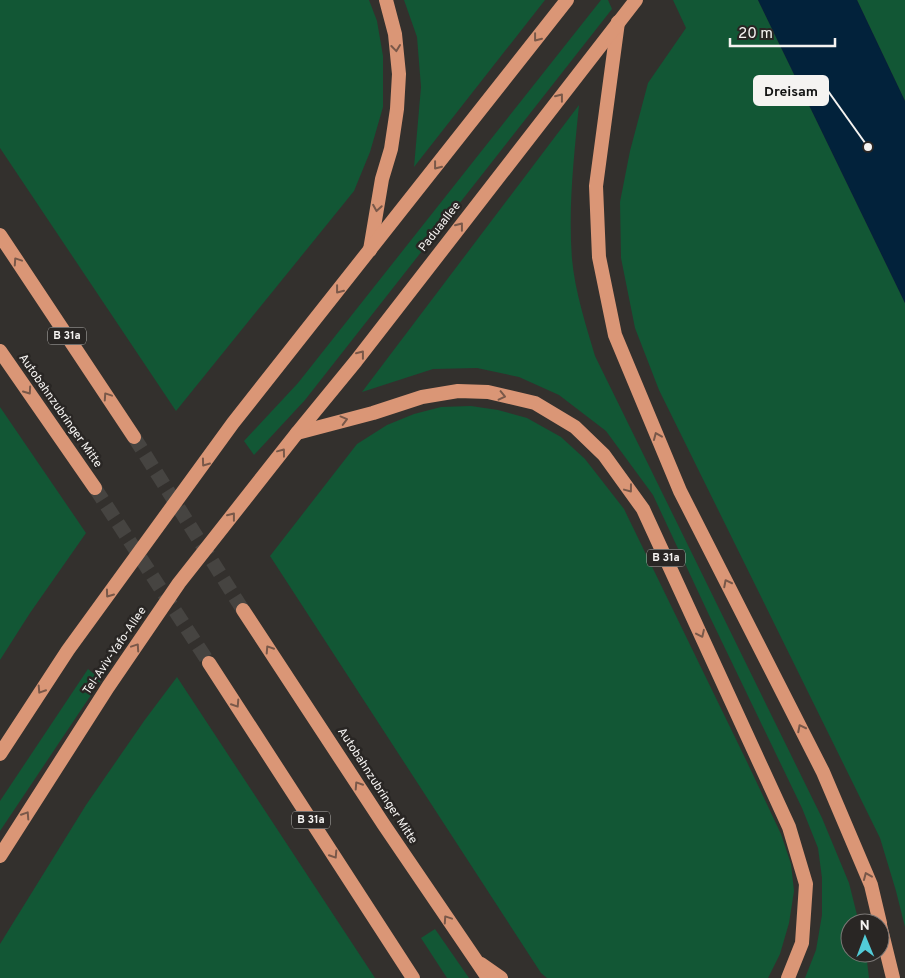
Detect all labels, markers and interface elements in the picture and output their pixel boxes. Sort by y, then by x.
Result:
scale bar [730,15,835,47]
text: 20 m [738,25,773,44]
one-way arrow [534,32,543,42]
one-way arrow [390,44,401,52]
callout: Dreisam [754,76,828,105]
text: Dreisam [764,84,818,101]
one-way arrow [554,94,562,103]
one-way arrow [434,160,442,169]
street label: Paduaallee [415,199,465,255]
one-way arrow [372,204,383,212]
one-way arrow [455,223,463,232]
one-way arrow [14,257,23,267]
one-way arrow [337,284,345,293]
road number: B 31a [48,328,86,344]
street label: Autobahnzubringer Mitte [15,351,105,471]
one-way arrow [356,351,364,360]
one-way arrow [22,385,31,395]
one-way arrow [498,390,507,401]
one-way arrow [104,392,113,402]
one-way arrow [340,415,349,426]
one-way arrow [653,432,664,441]
one-way arrow [276,448,285,458]
one-way arrow [202,457,210,466]
one-way arrow [623,483,632,493]
one-way arrow [226,512,235,522]
road number: B 31a [647,550,685,566]
one-way arrow [723,579,733,588]
one-way arrow [106,588,115,598]
street label: Tel-Aviv-Yafo-Allee [80,604,150,698]
one-way arrow [695,629,705,638]
one-way arrow [129,643,139,652]
one-way arrow [265,645,275,654]
one-way arrow [38,685,48,694]
one-way arrow [230,698,239,707]
one-way arrow [797,724,807,733]
street label: Autobahnzubringer Mitte [333,725,421,847]
one-way arrow [354,781,364,790]
one-way arrow [20,811,30,820]
road number: B 31a [292,812,330,828]
one-way arrow [327,850,337,859]
one-way arrow [863,872,873,881]
north arrow [840,913,890,963]
one-way arrow [444,915,453,924]
text: N [860,918,870,935]

